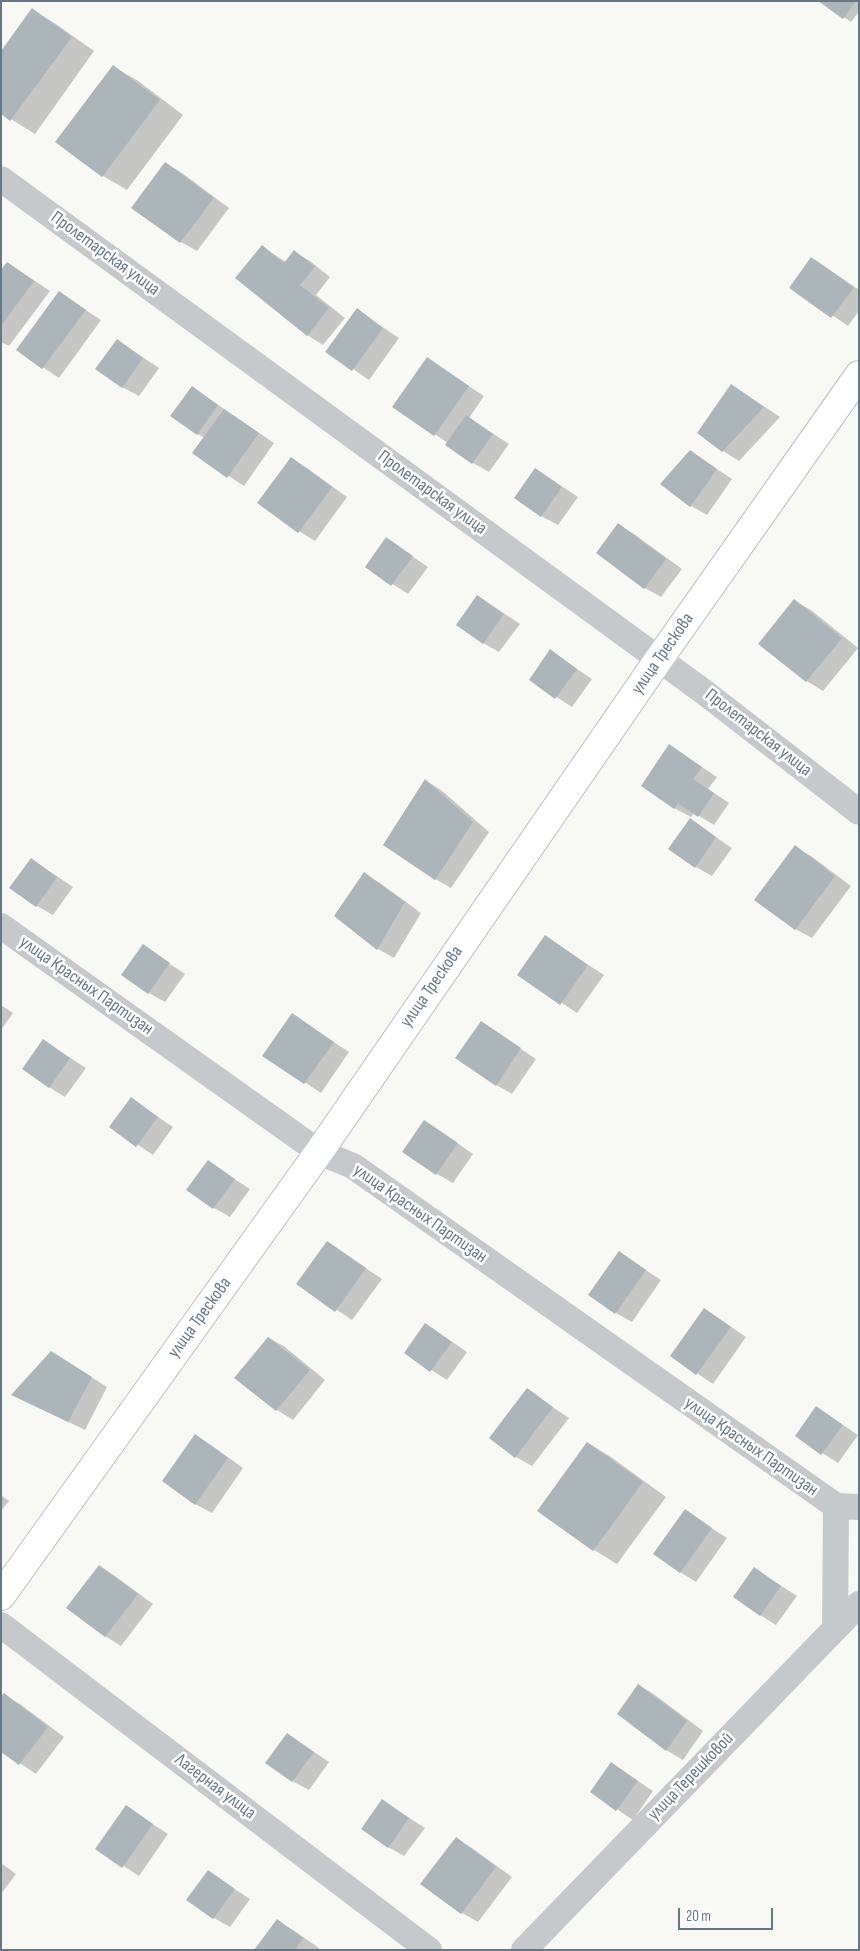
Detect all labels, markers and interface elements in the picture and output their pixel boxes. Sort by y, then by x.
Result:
street label: Пролетарская улица [46,207,164,301]
street label: Пролетарская улица [373,446,491,540]
street label: улица Трескова [627,609,699,699]
street label: Пролетарская улица [700,685,816,781]
street label: улица Красных Партизан [15,932,157,1040]
street label: улица Трескова [396,942,468,1032]
street label: улица Красных Партизан [349,1160,491,1268]
street label: улица Трескова [164,1273,236,1363]
street label: улица Красных Партизан [680,1393,822,1501]
street label: улица Терешковой [644,1729,738,1825]
street label: Лагерная улица [170,1750,260,1824]
scale bar [680,1898,775,1930]
text: 20 m [686,1907,711,1926]

